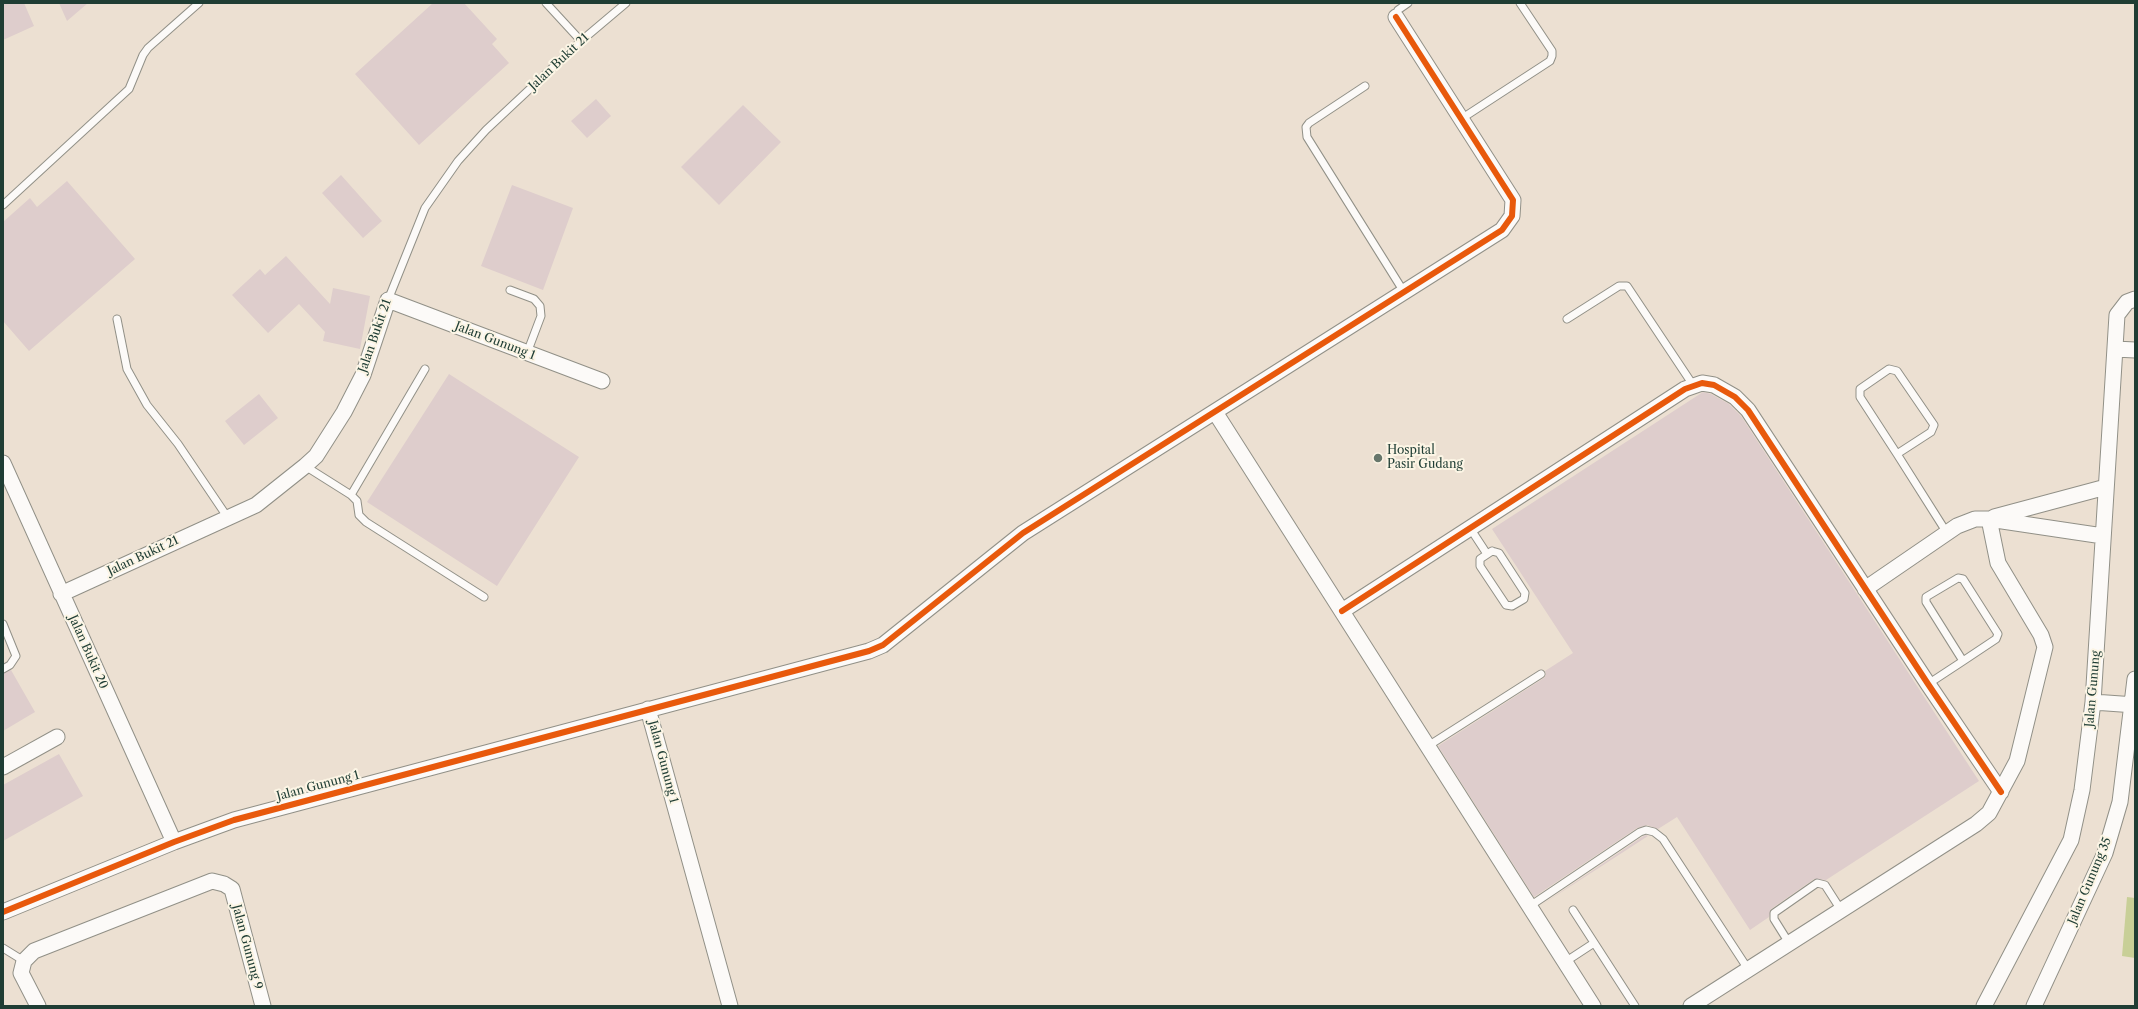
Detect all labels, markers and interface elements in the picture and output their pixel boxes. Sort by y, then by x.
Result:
street label: Jalan Bukit 21 [526,31,592,93]
street label: Jalan Bukit 21 [356,297,394,375]
street label: Jalan Gunung 1 [453,319,537,363]
place label: Hospital Pasir Gudang [1387,444,1463,472]
marker: Hospital Pasir Gudang [1372,452,1384,464]
street label: Jalan Bukit 21 [105,533,181,579]
street label: Jalan Bukit 20 [65,613,111,691]
street label: Jalan Gunung [2082,650,2104,728]
street label: Jalan Gunung 1 [645,719,681,805]
street label: Jalan Gunung 1 [275,768,361,804]
street label: Jalan Gunung 35 [2065,835,2115,927]
street label: Jalan Gunung 9 [229,903,265,991]

